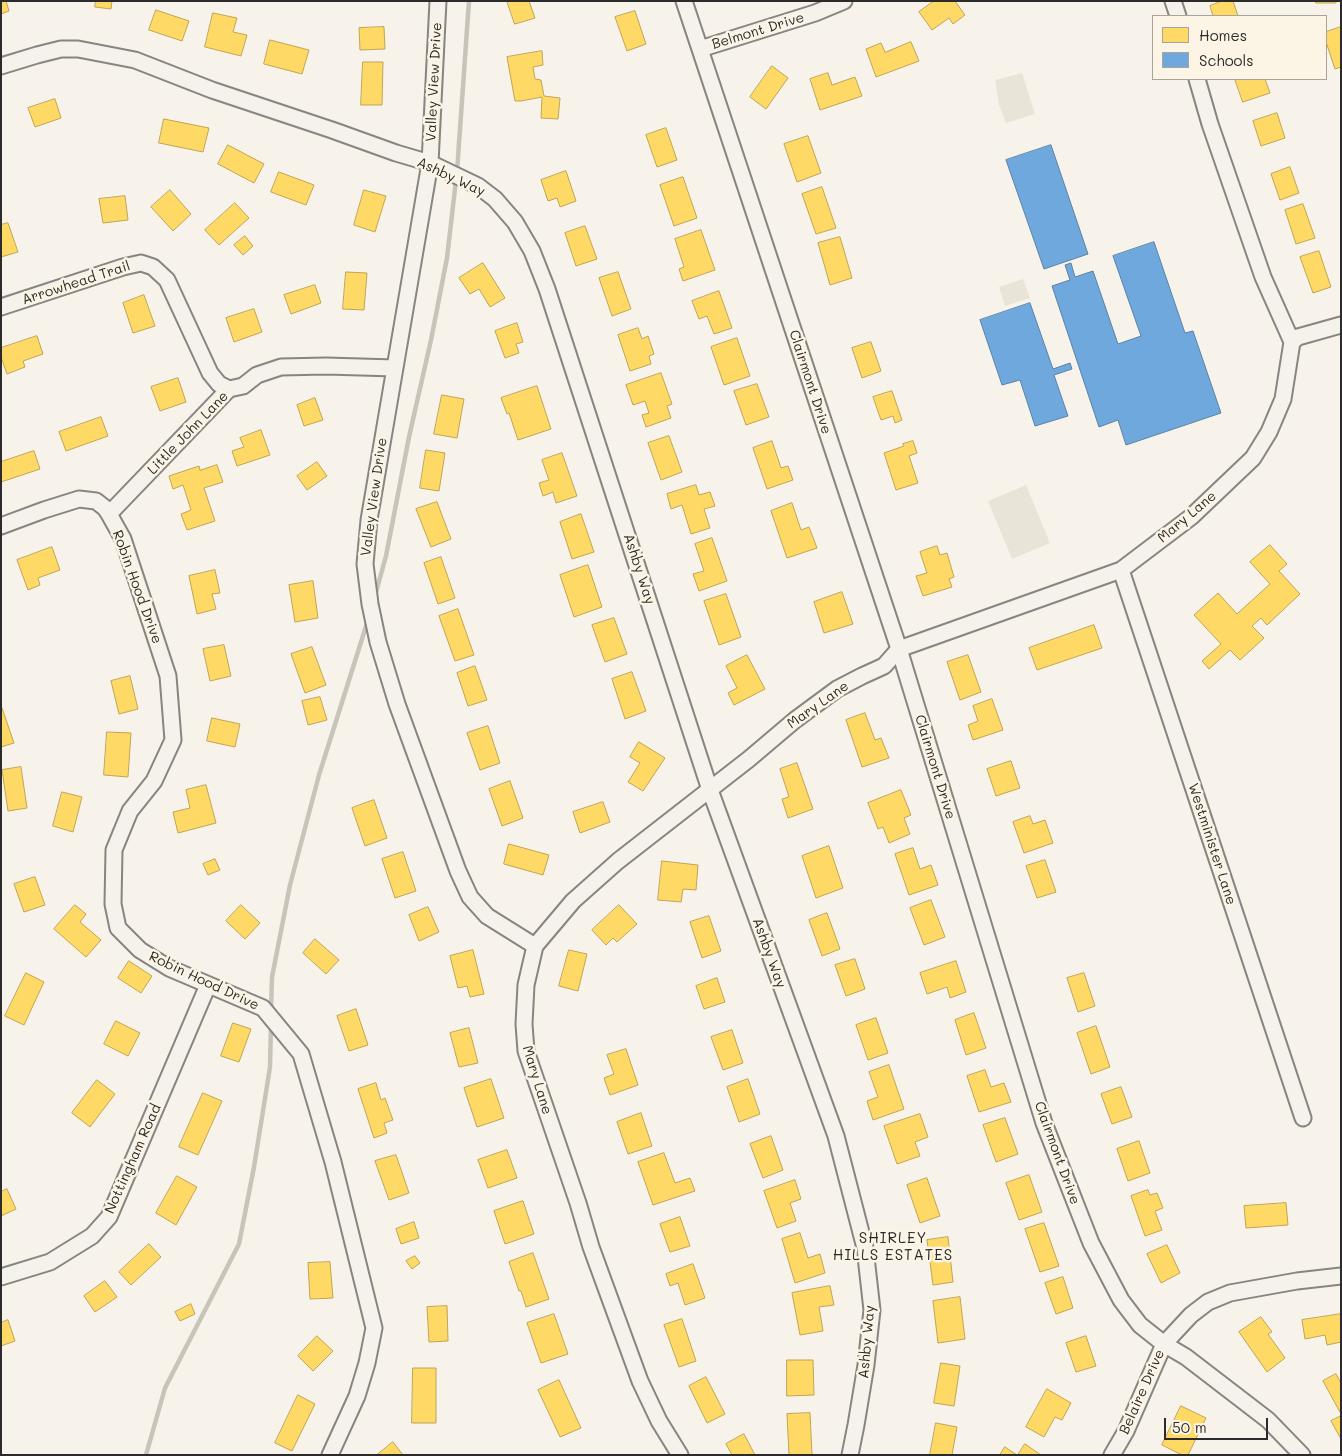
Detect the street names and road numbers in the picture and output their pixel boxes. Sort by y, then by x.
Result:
street label: Belmont Drive [710,9,806,53]
street label: Valley View Drive [422,22,446,142]
street label: Ashby Way [414,154,488,200]
street label: Arrowhead Trail [20,258,132,308]
street label: Clairmont Drive [785,328,835,436]
street label: Little John Lane [144,388,232,478]
street label: Valley View Drive [357,437,391,557]
street label: Mary Lane [1154,488,1220,546]
street label: Robin Hood Drive [109,528,165,646]
street label: Ashby Way [620,531,658,607]
street label: Mary Lane [784,678,852,732]
street label: Clairmont Drive [911,713,959,821]
street label: Westminister Lane [1184,781,1240,907]
street label: Ashby Way [749,916,789,990]
street label: Robin Hood Drive [146,948,262,1014]
street label: Mary Lane [519,1043,555,1117]
street label: Clairmont Drive [1031,1099,1083,1207]
street label: Nottingham Road [101,1102,165,1216]
street label: Ashby Way [855,1305,879,1379]
street label: Belaire Drive [1116,1347,1168,1437]

